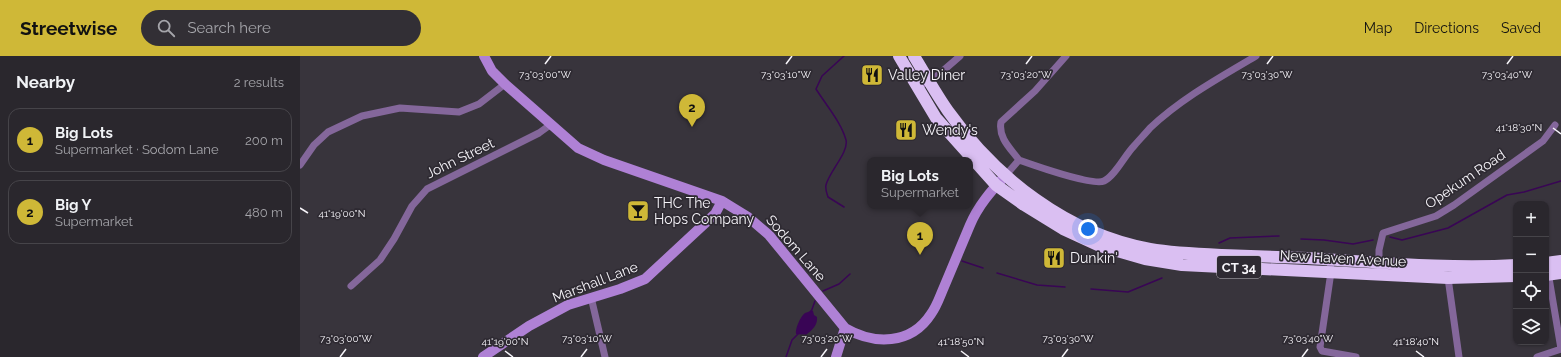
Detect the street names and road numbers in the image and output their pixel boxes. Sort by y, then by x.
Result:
street label: John Street [423,135,497,181]
street label: Opekum Road [1422,146,1508,212]
street label: Sodom Lane [763,212,829,284]
street label: New Haven Avenue [1279,247,1407,269]
road number: CT 34 [1217,256,1261,278]
street label: Marshall Lane [550,258,640,306]

